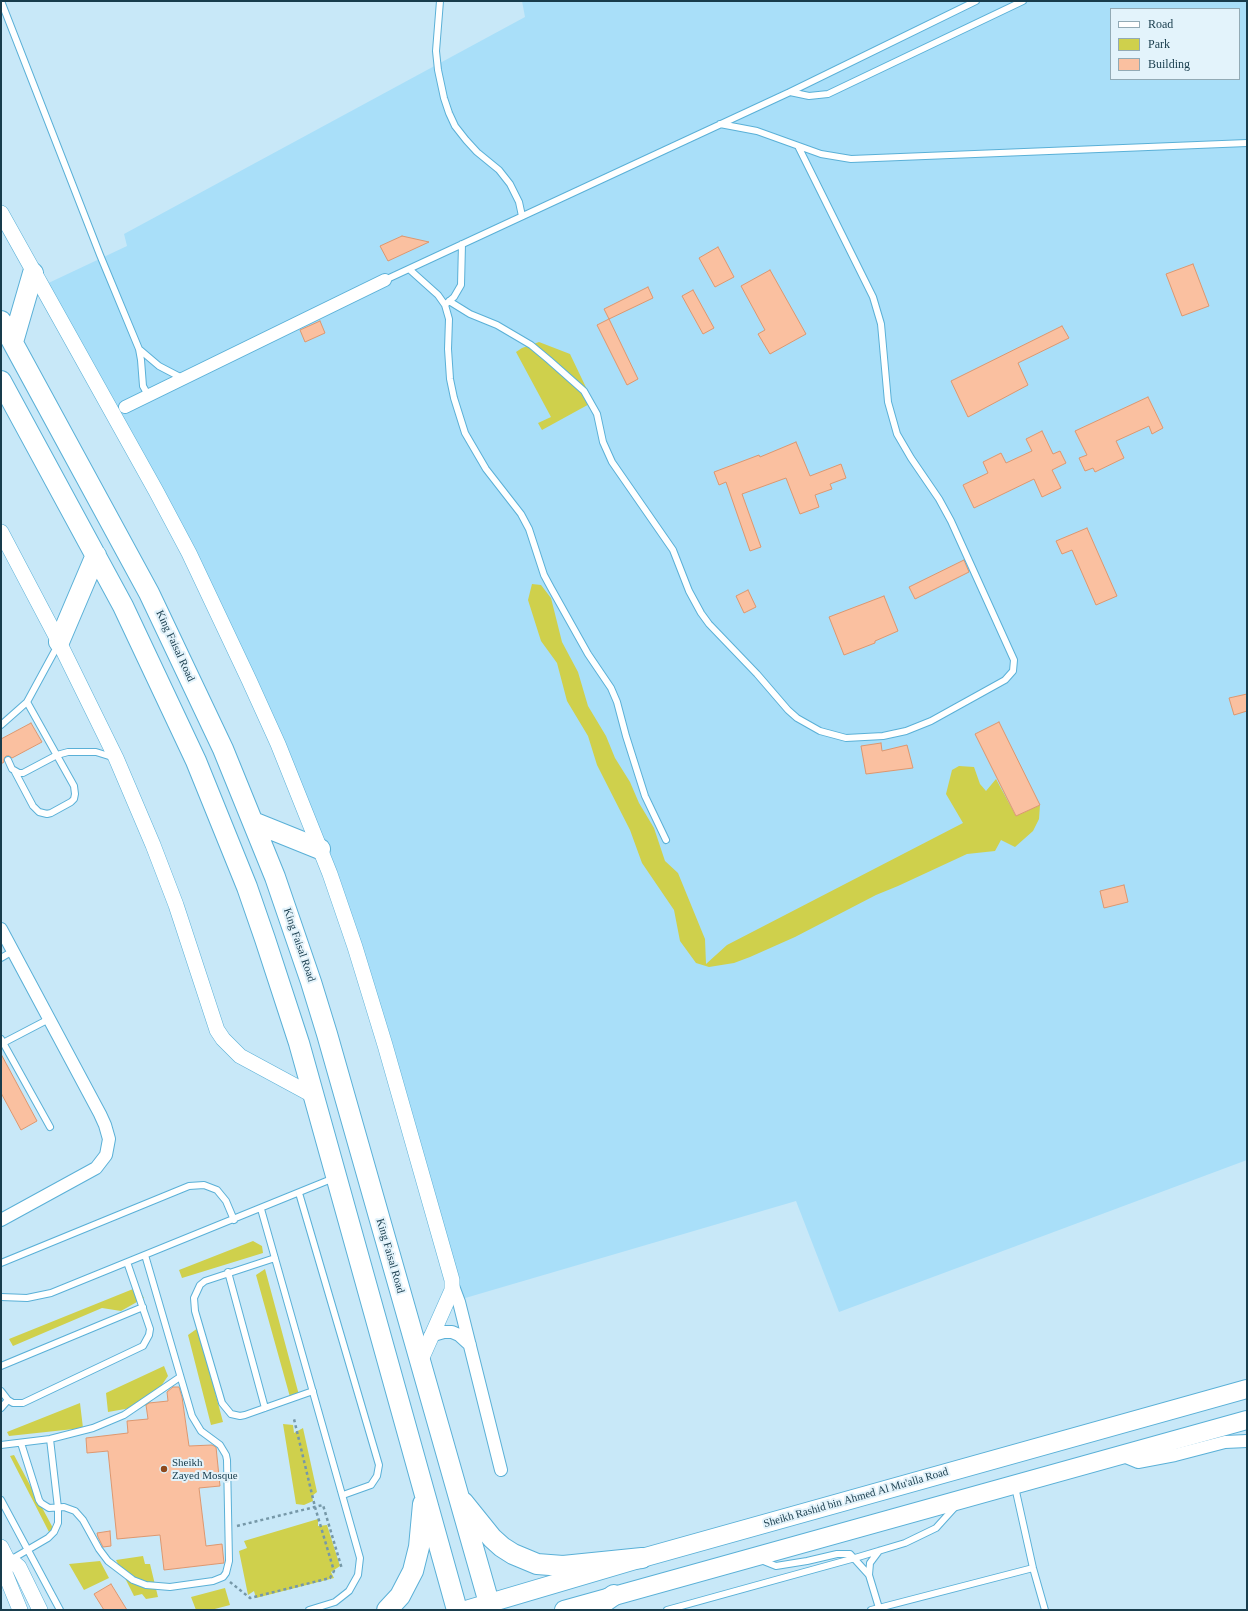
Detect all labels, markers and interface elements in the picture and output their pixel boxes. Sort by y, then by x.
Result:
legend [1110,8,1240,80]
text: Road [1148,17,1173,31]
text: Park [1148,37,1170,51]
text: Building [1148,57,1190,71]
street label: King Faisal Road [153,608,197,684]
street label: King Faisal Road [280,906,318,984]
street label: King Faisal Road [373,1217,407,1295]
place label: Sheikh Zayed Mosque [172,1456,238,1482]
marker: Sheikh Zayed Mosque [159,1464,169,1474]
street label: Sheikh Rashid bin Ahmed Al Mu'alla Road [762,1465,950,1531]

